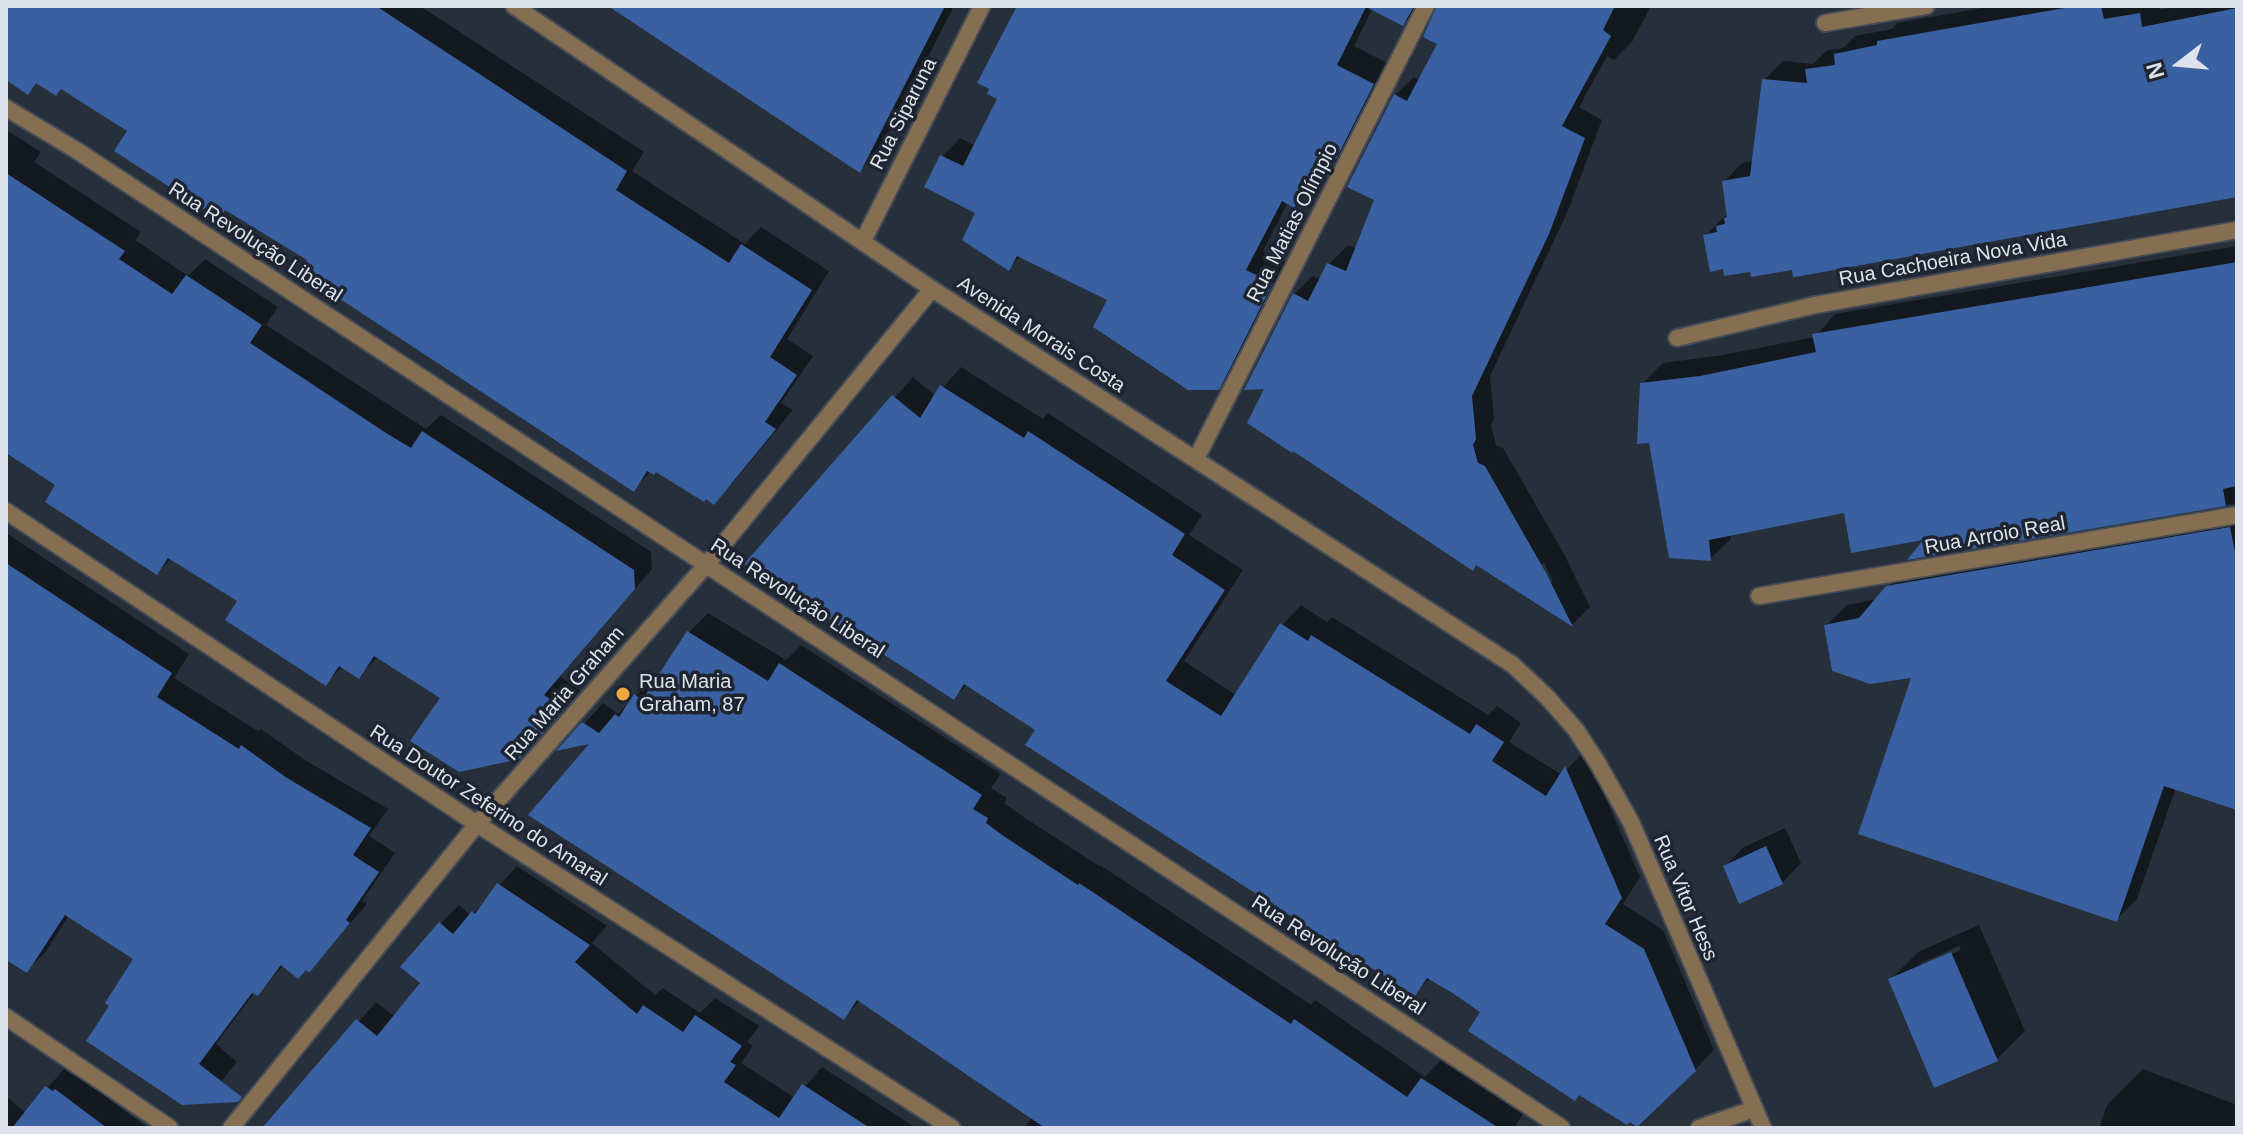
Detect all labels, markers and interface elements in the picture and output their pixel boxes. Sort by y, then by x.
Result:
north arrow [2139,24,2219,104]
street label: Rua Siparuna [866,54,942,174]
text: N [2141,60,2170,82]
street label: Rua Matias Olímpio [1242,139,1344,307]
street label: Rua Revolução Liberal [164,178,346,308]
street label: Rua Cachoeira Nova Vida [1837,228,2069,292]
street label: Avenida Morais Costa [953,272,1129,398]
street label: Rua Arroio Real [1923,512,2067,560]
street label: Rua Revolução Liberal [706,534,888,664]
street label: Rua Maria Graham [500,622,630,766]
place label: Rua Maria Graham, 87 [639,670,745,717]
marker: Rua Maria Graham, 87 [614,685,632,703]
street label: Rua Doutor Zeferino do Amaral [365,720,611,892]
street label: Rua Vitor Hess [1648,832,1722,964]
street label: Rua Revolução Liberal [1247,891,1429,1021]

